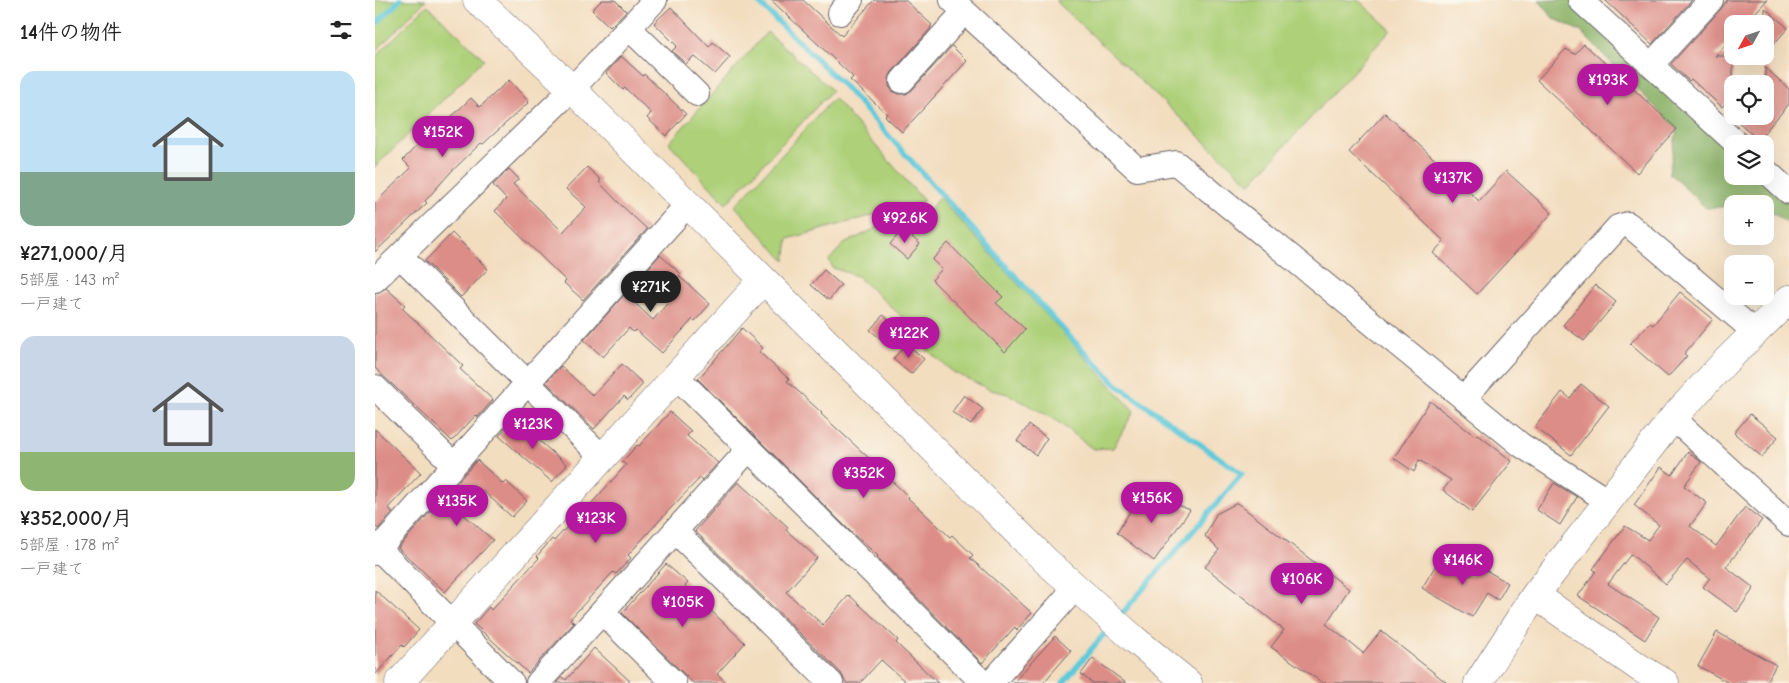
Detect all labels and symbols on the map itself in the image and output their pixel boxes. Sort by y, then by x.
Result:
north arrow [1724,15,1774,65]
pin: ¥193K [1573,64,1643,106]
pin: ¥152K [408,116,478,158]
pin: ¥137K [1418,162,1488,204]
pin: ¥92.6K [864,202,946,244]
pin: ¥271K [616,270,686,313]
pin: ¥122K [874,316,944,359]
pin: ¥123K [498,408,568,450]
pin: ¥352K [829,456,899,499]
pin: ¥156K [1117,482,1187,524]
pin: ¥135K [422,484,492,527]
pin: ¥123K [561,502,631,544]
pin: ¥146K [1428,544,1498,586]
pin: ¥106K [1267,562,1337,605]
pin: ¥105K [648,586,718,628]

